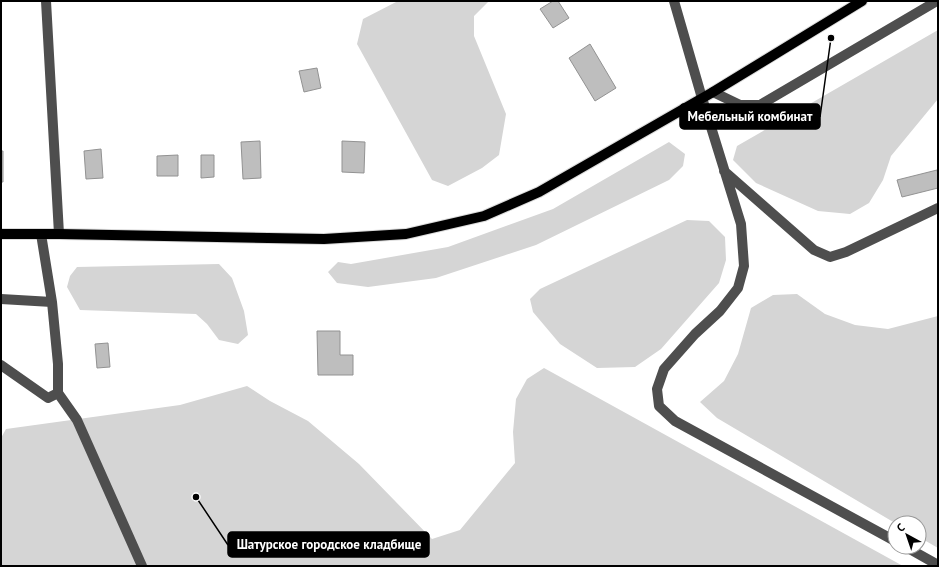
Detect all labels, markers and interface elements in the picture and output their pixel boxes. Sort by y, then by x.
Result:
callout: Мебельный комбинат [680,104,820,129]
text: Мебельный комбинат [688,108,813,125]
north arrow [887,515,927,555]
text: С [894,520,907,535]
callout: Шатурское городское кладбище [228,532,429,557]
text: Шатурское городское кладбище [237,536,422,553]

